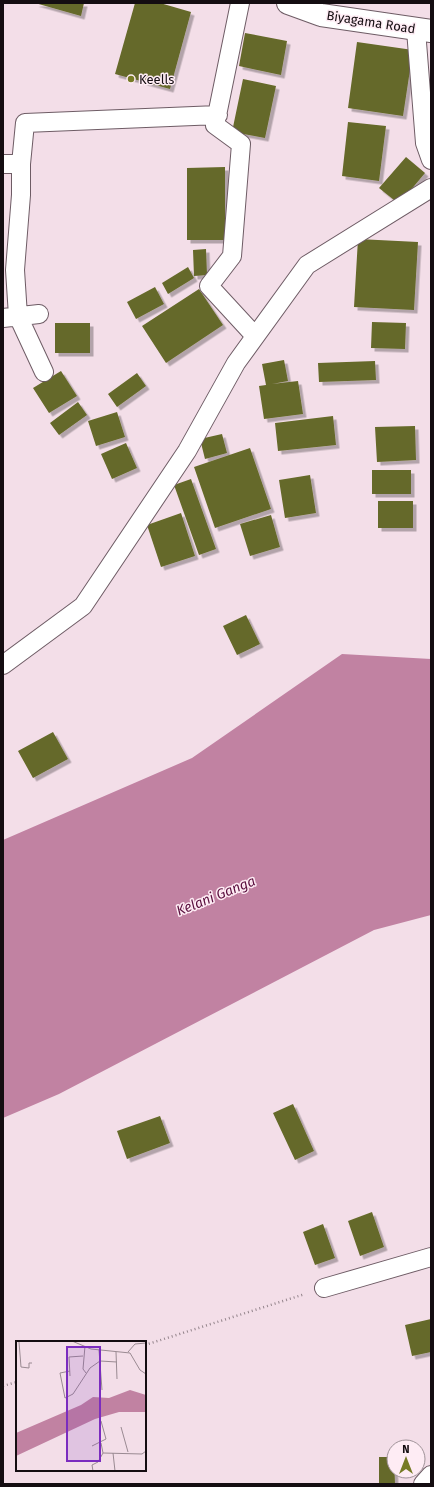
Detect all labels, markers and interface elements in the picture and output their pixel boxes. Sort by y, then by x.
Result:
street label: Biyagama Road [325,8,417,36]
place label: Keells [139,72,174,87]
marker: Keells [126,74,136,84]
water label: Kelani Ganga [174,872,258,920]
inset map [16,1341,146,1471]
north arrow [386,1439,426,1479]
text: N [402,1443,410,1456]

